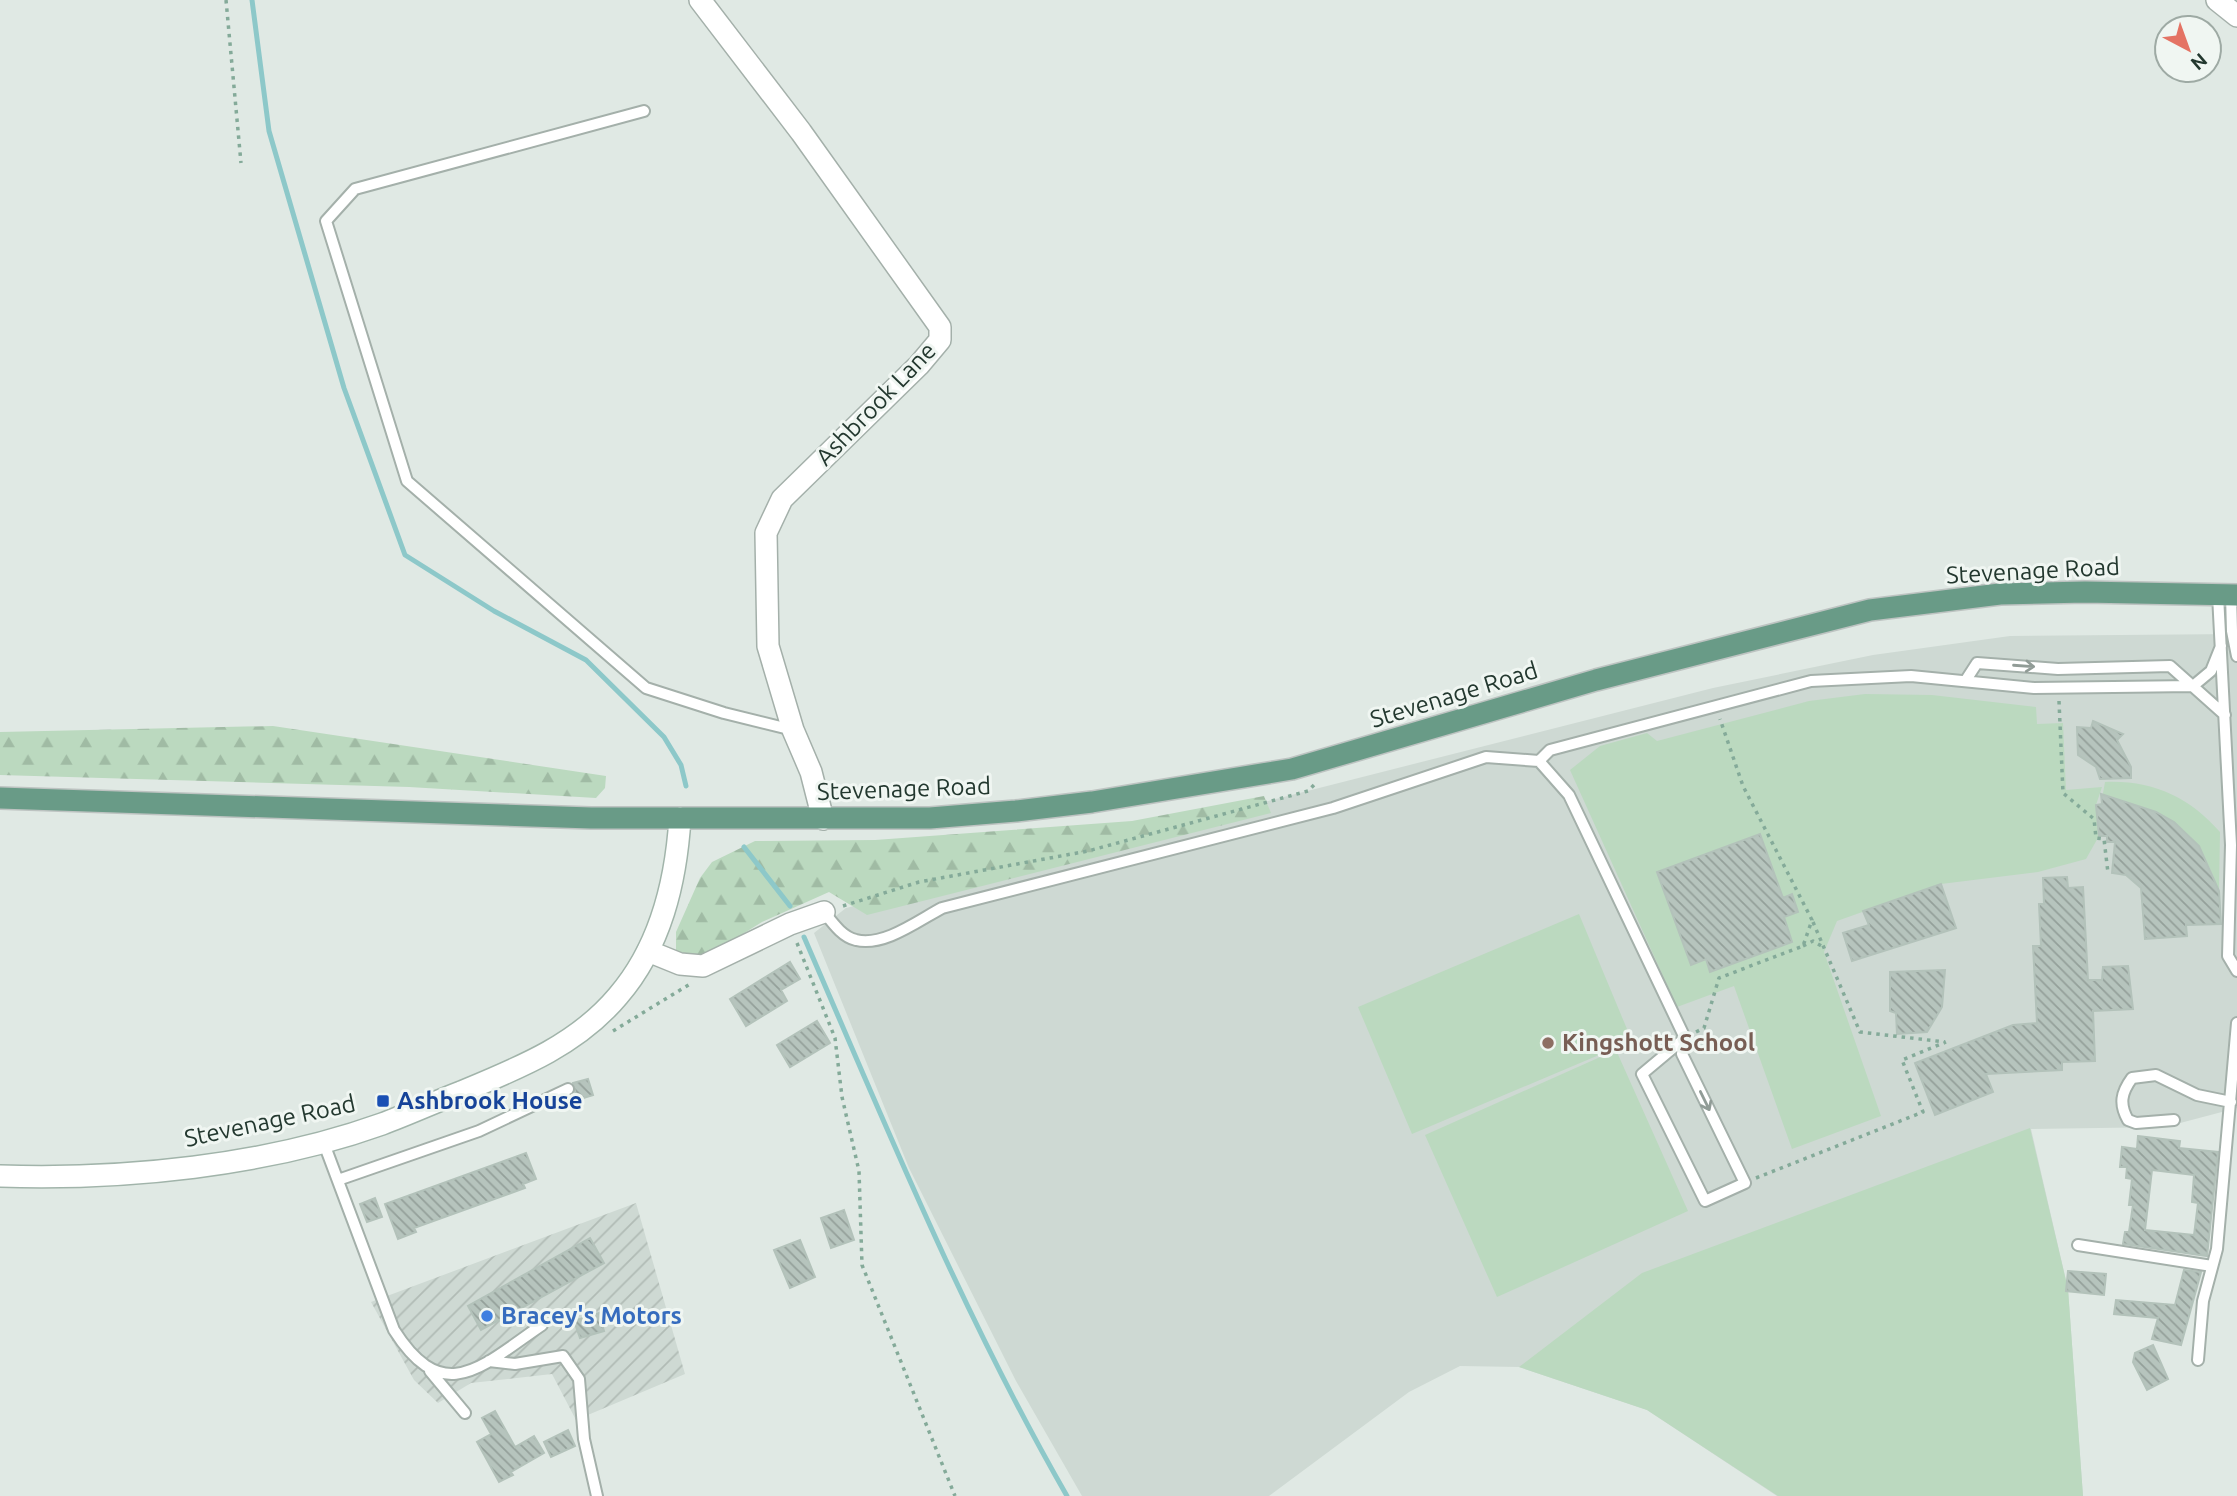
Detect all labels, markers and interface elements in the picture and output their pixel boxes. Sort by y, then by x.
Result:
north arrow [2153,14,2223,84]
text: N [2187,49,2212,75]
street label: Ashbrook Lane [810,337,941,471]
street label: Stevenage Road [1945,552,2121,589]
street label: Stevenage Road [1367,656,1541,733]
one-way arrow [2013,660,2035,673]
street label: Stevenage Road [817,772,991,805]
place label: Kingshott School [1562,1029,1755,1056]
marker: Kingshott School [1540,1035,1556,1051]
place label: Ashbrook House [397,1087,583,1114]
street label: Stevenage Road [182,1089,358,1152]
one-way arrow [1699,1090,1712,1111]
marker: Ashbrook House [375,1093,391,1109]
place label: Bracey's Motors [501,1302,682,1329]
marker: Bracey's Motors [479,1308,495,1324]

